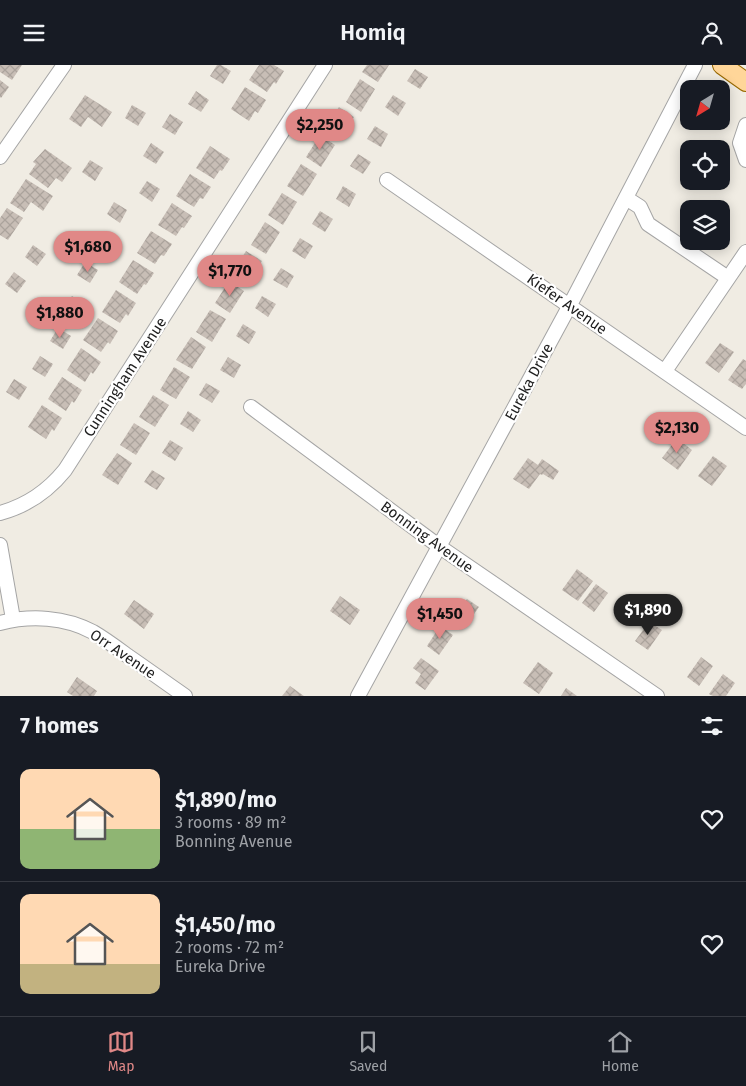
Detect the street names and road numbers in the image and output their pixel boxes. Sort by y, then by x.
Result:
street label: Kiefer Avenue [523,270,611,338]
street label: Cunningham Avenue [80,314,170,440]
street label: Eureka Drive [501,340,557,424]
street label: Bonning Avenue [377,497,477,577]
street label: Orr Avenue [87,625,159,683]

